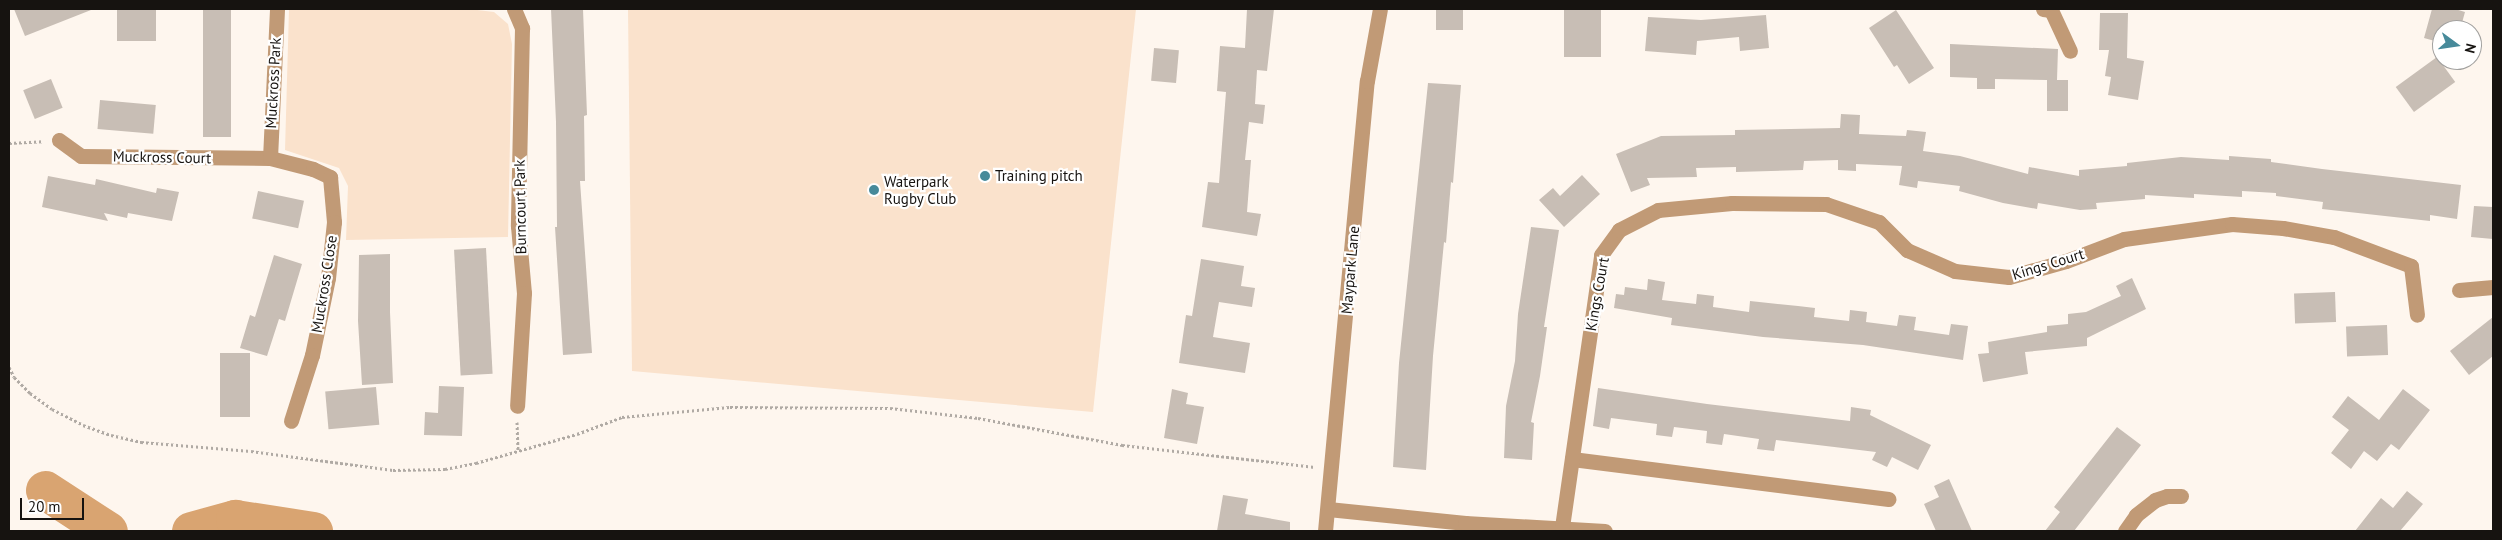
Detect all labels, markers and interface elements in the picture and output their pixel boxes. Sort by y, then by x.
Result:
north arrow [2432,20,2482,70]
street label: Muckross Park [262,37,284,129]
text: N [2461,42,2480,55]
street label: Muckross Court [113,147,211,167]
street label: Burncourt Park [510,159,530,255]
place label: Training pitch [995,167,1083,185]
marker: Training pitch [979,170,991,182]
place label: Waterpark Rugby Club [884,172,957,207]
marker: Waterpark Rugby Club [868,184,880,196]
street label: Maypark Lane [1337,225,1363,315]
street label: Muckross Close [307,234,341,334]
street label: Kings Court [2010,244,2086,284]
street label: Kings Court [1582,256,1612,332]
scale bar [22,488,86,520]
text: 20 m [28,497,61,516]

